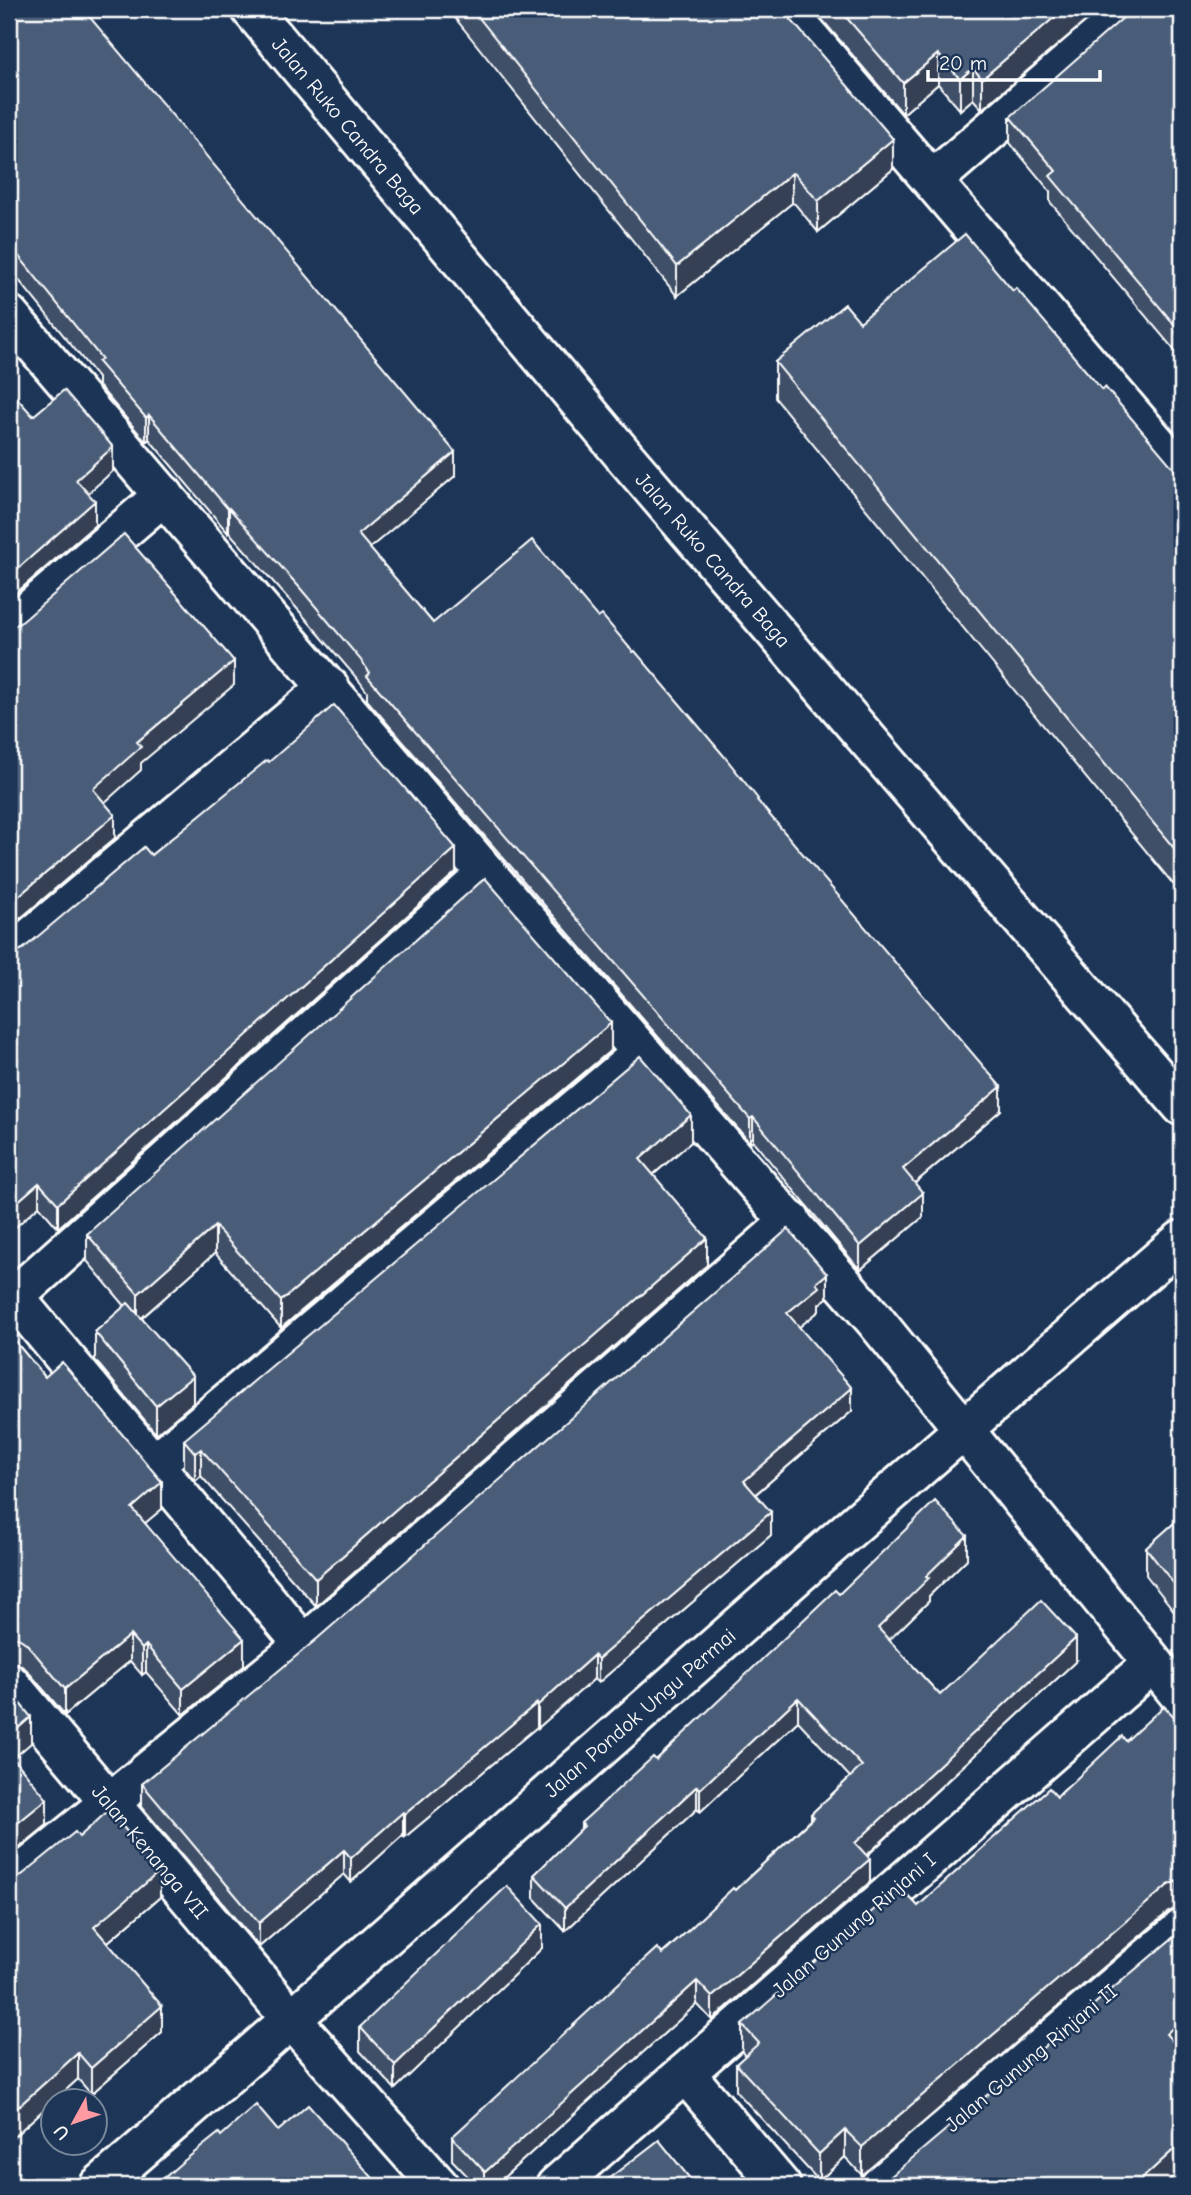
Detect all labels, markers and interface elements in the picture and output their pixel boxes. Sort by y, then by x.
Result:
street label: Jalan Ruko Candra Baga [267,33,429,219]
scale bar [928,38,1100,82]
text: 20 m [939,51,987,75]
street label: Jalan Ruko Candra Baga [631,468,795,652]
street label: Jalan Pondok Ungu Permai [540,1624,740,1802]
street label: Jalan Kenanga VII [87,1780,213,1924]
street label: Jalan Gunung Rinjani I [767,1847,941,2003]
street label: Jalan Gunung Rinjani II [940,1979,1122,2137]
north arrow [38,2086,108,2156]
text: U [49,2120,74,2144]

